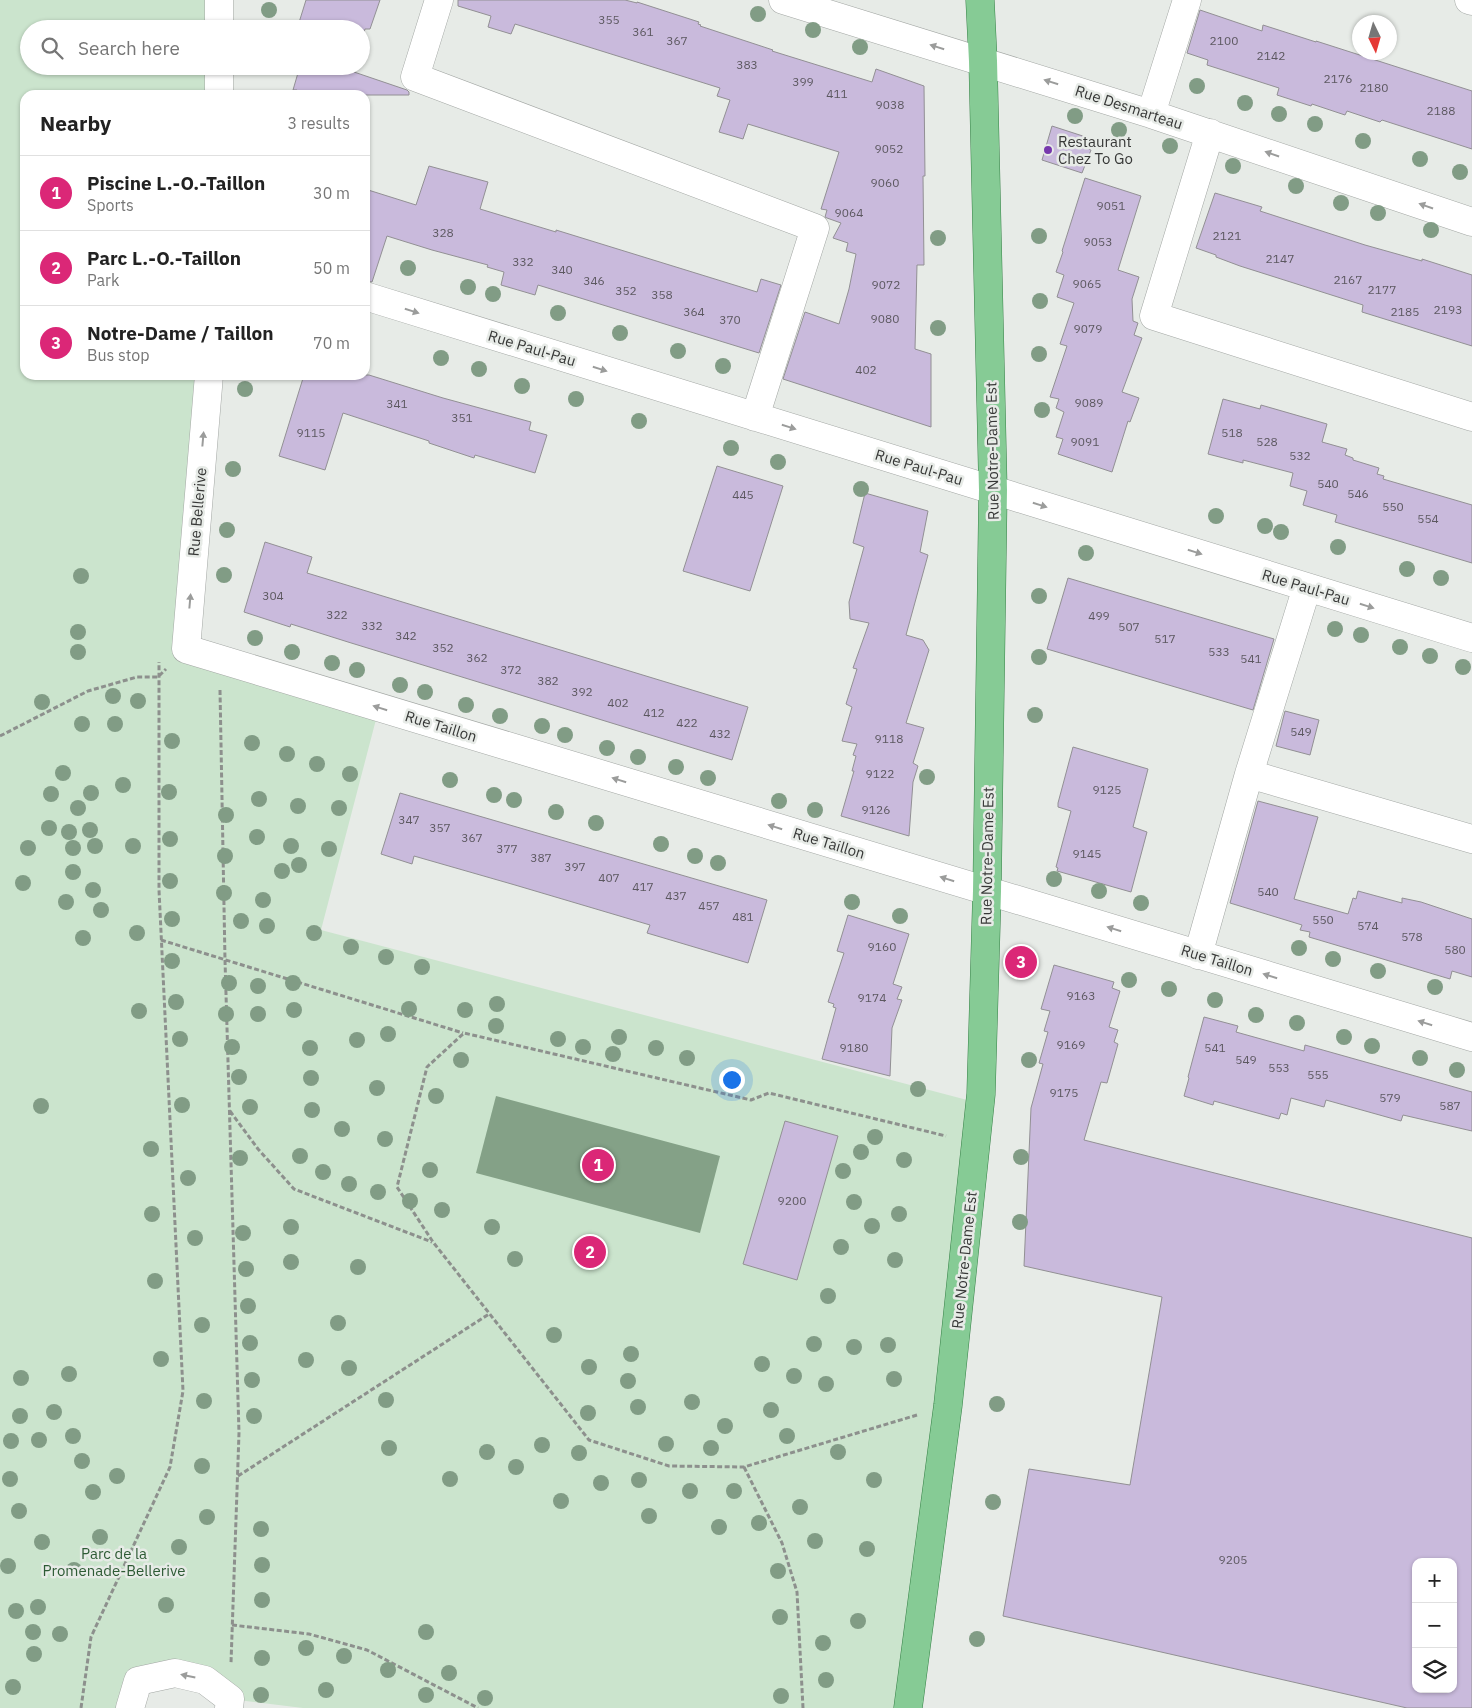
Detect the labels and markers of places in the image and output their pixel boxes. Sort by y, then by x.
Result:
place label: Restaurant Chez To Go [1058,132,1133,168]
marker: Restaurant Chez To Go [1042,144,1054,156]
pin: 3 [1005,943,1037,981]
pin: 1 [582,1146,614,1184]
pin: 2 [574,1233,606,1271]

